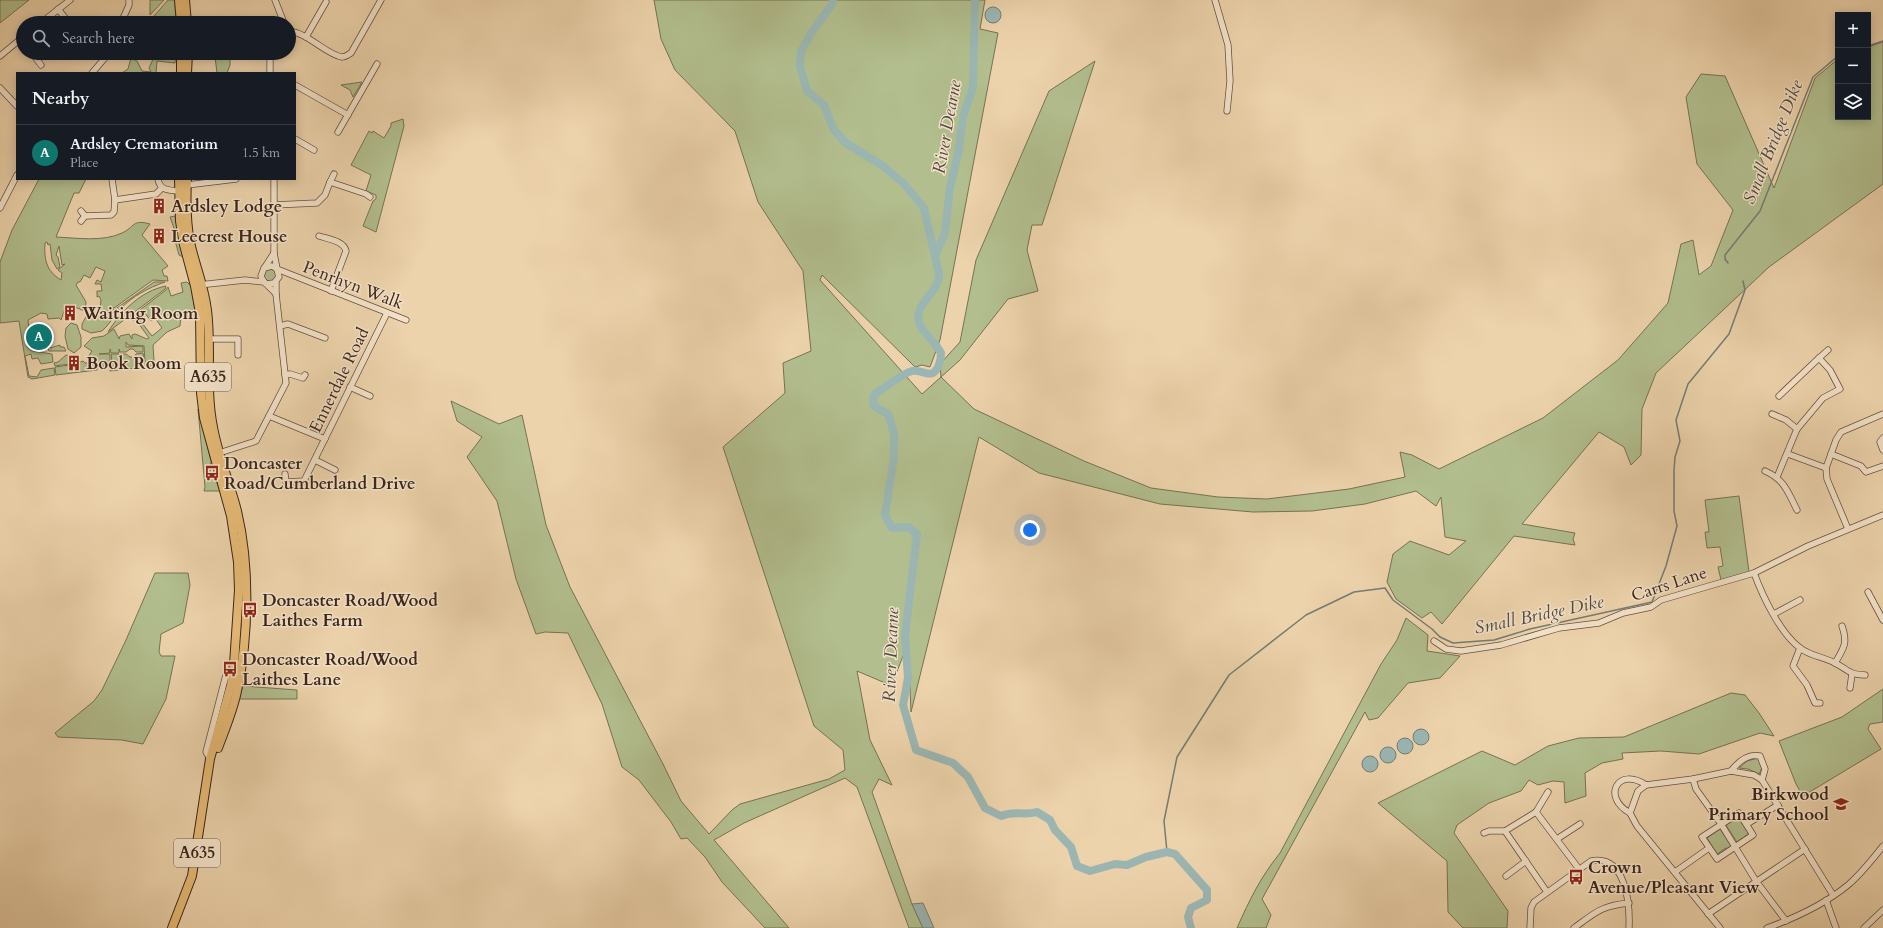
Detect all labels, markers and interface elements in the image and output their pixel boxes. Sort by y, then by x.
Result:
map controls [1835,12,1871,120]
button: + [1835,12,1871,48]
search box [16,16,296,60]
icon: search [30,27,52,49]
text: Search here [62,28,135,48]
button: − [1835,48,1871,84]
water label: Small Bridge Dike [1737,75,1810,208]
water label: River Dearne [926,77,968,176]
button: layers [1835,84,1871,120]
text: Nearby [32,87,89,110]
text: Ardsley Crematorium [70,134,218,154]
text: A [40,144,50,162]
text: 1.5 km [242,144,280,162]
text: Place [70,154,98,172]
place label: Ardsley Lodge [171,195,282,218]
building icon: Ardsley Lodge [150,197,168,215]
place label: Leecrest House [171,225,287,248]
building icon: Leecrest House [150,227,168,245]
street label: Penrhyn Walk [300,255,407,315]
place label: Waiting Room [81,302,199,325]
building icon: Waiting Room [61,304,79,322]
pin: A [26,322,52,352]
street label: Ennerdale Road [304,324,374,436]
place label: Book Room [86,352,182,375]
building icon: Book Room [65,354,83,372]
road number: A635 [185,363,231,391]
place label: Doncaster Road/Cumberland Drive [224,452,415,495]
bus stop icon: Doncaster Road/Cumberland Drive [203,464,221,482]
your location [1020,520,1040,540]
street label: Carrs Lane [1628,561,1710,607]
place label: Doncaster Road/Wood Laithes Farm [262,589,438,632]
water label: Small Bridge Dike [1472,589,1607,641]
bus stop icon: Doncaster Road/Wood Laithes Farm [241,601,259,619]
water label: River Dearne [877,606,905,703]
place label: Doncaster Road/Wood Laithes Lane [242,648,418,691]
bus stop icon: Doncaster Road/Wood Laithes Lane [221,660,239,678]
place label: Birkwood Primary School [1708,783,1829,826]
school or university icon: Birkwood Primary School [1832,795,1850,813]
road number: A635 [174,839,220,867]
place label: Crown Avenue/Pleasant View [1588,856,1760,899]
bus stop icon: Crown Avenue/Pleasant View [1567,868,1585,886]

